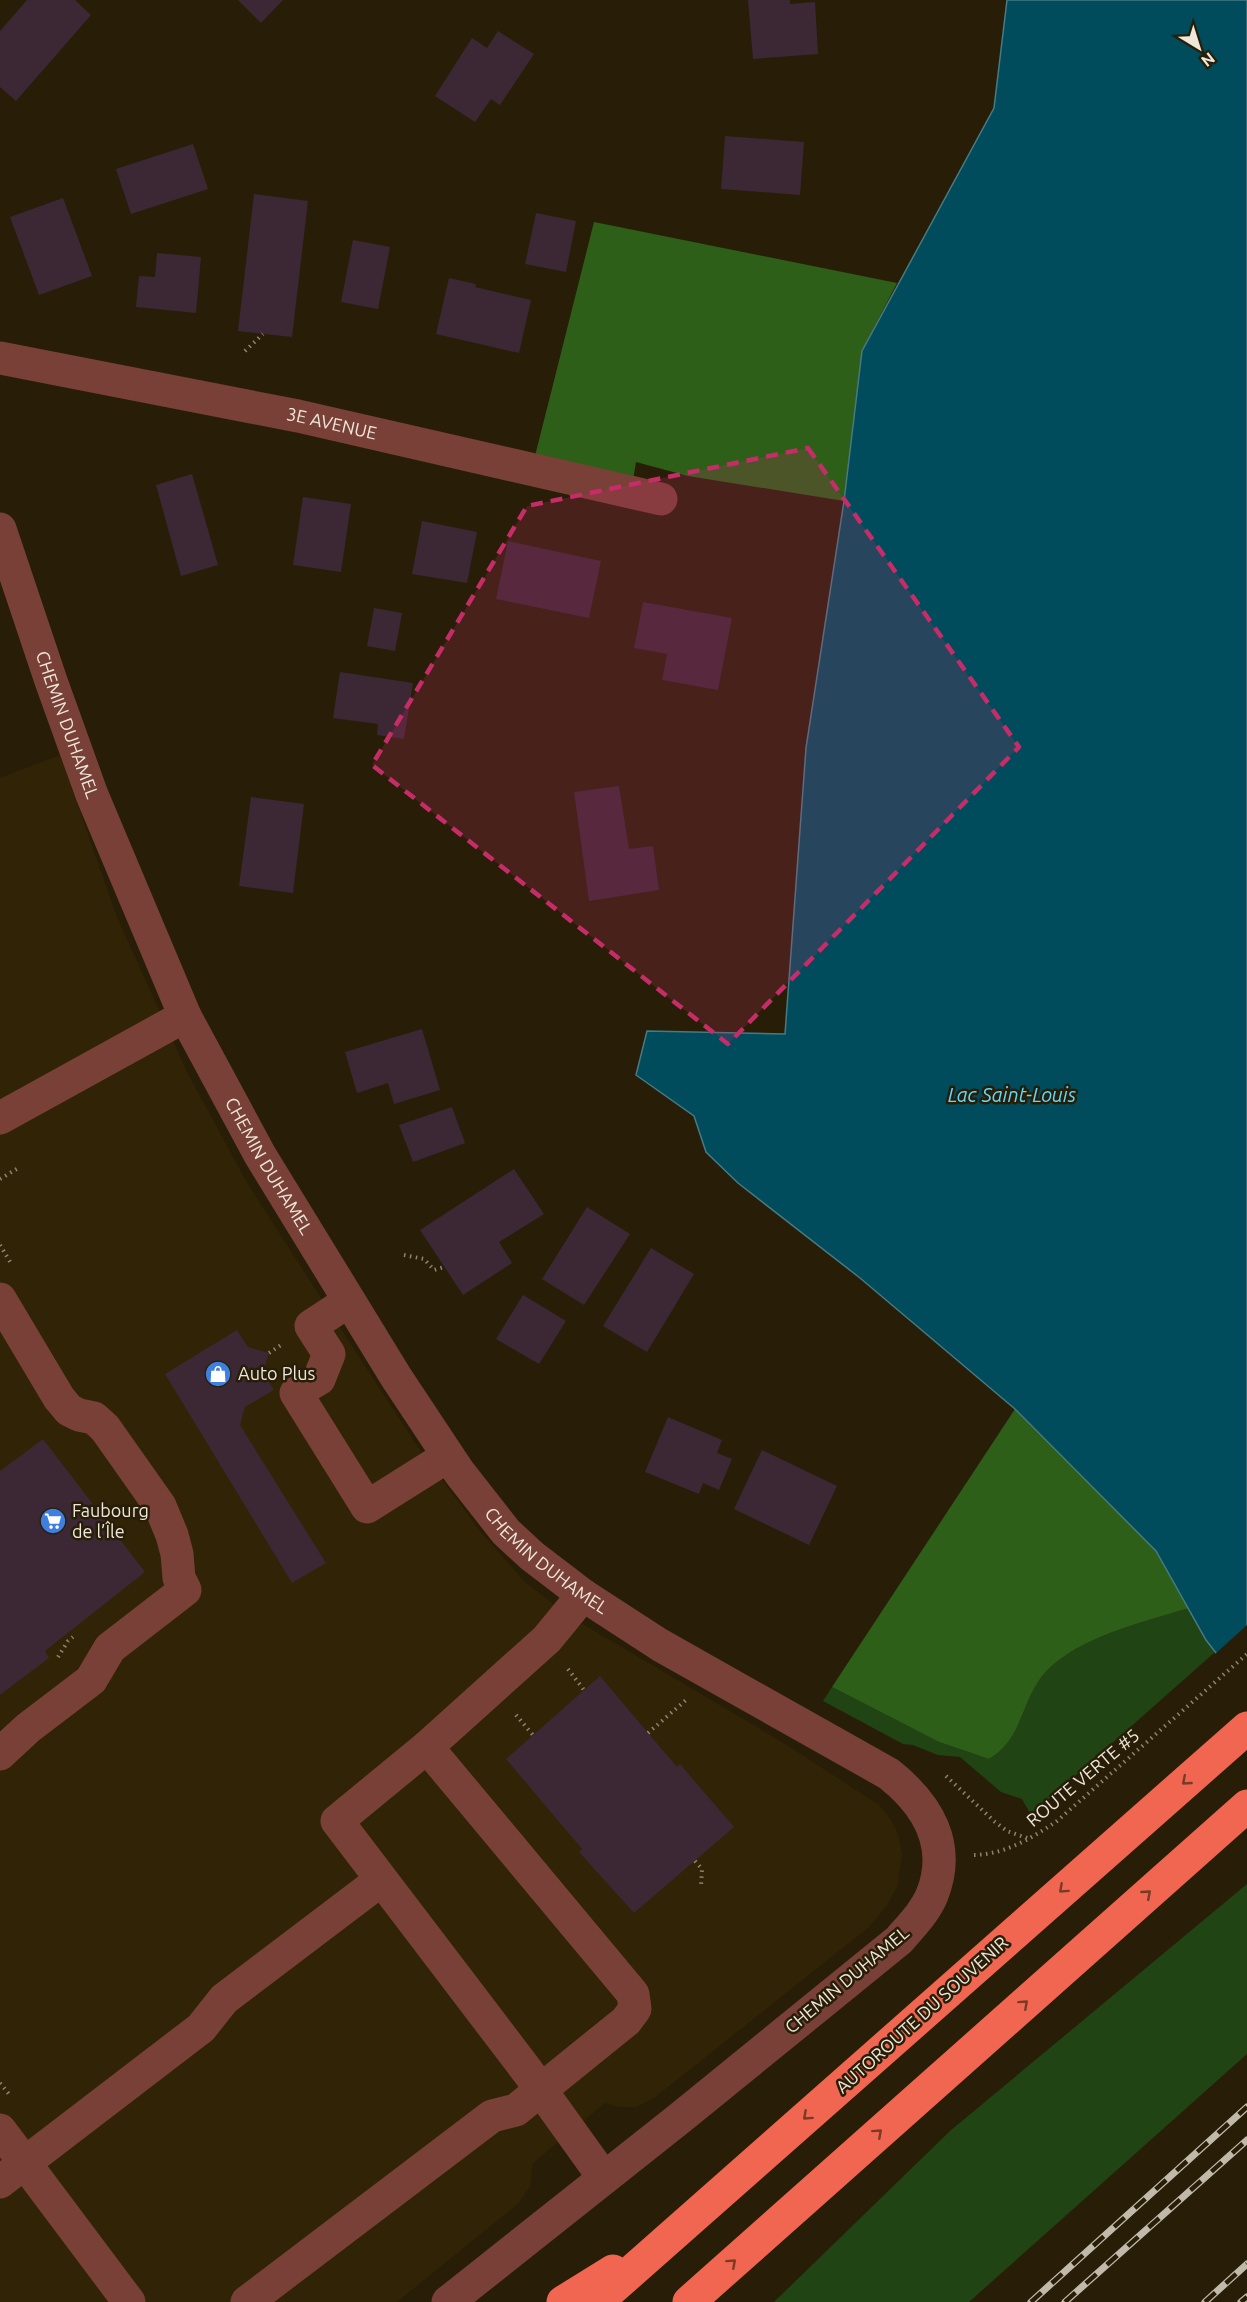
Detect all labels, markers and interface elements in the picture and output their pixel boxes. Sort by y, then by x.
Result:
north arrow [1169,18,1229,78]
text: N [1198,49,1218,71]
street label: 3E AVENUE [285,403,379,443]
street label: CHEMIN DUHAMEL [33,648,103,801]
water label: Lac Saint-Louis [948,1083,1077,1106]
street label: CHEMIN DUHAMEL [222,1094,317,1238]
shop icon: Auto Plus [203,1359,233,1389]
place label: Auto Plus [238,1363,315,1383]
place label: Faubourg de l’Île [72,1500,149,1541]
street label: CHEMIN DUHAMEL [481,1503,612,1617]
supermarket icon: Faubourg de l’Île [38,1506,68,1536]
street label: ROUTE VERTE #5 [1022,1724,1143,1830]
one-way arrow [1183,1774,1193,1785]
one-way arrow [1059,1882,1070,1893]
one-way arrow [1140,1890,1151,1901]
street label: CHEMIN DUHAMEL [781,1922,912,2037]
street label: AUTOROUTE DU SOUVENIR [831,1932,1011,2097]
one-way arrow [1017,2000,1027,2011]
one-way arrow [804,2109,814,2120]
one-way arrow [871,2129,882,2140]
one-way arrow [726,2259,736,2270]

